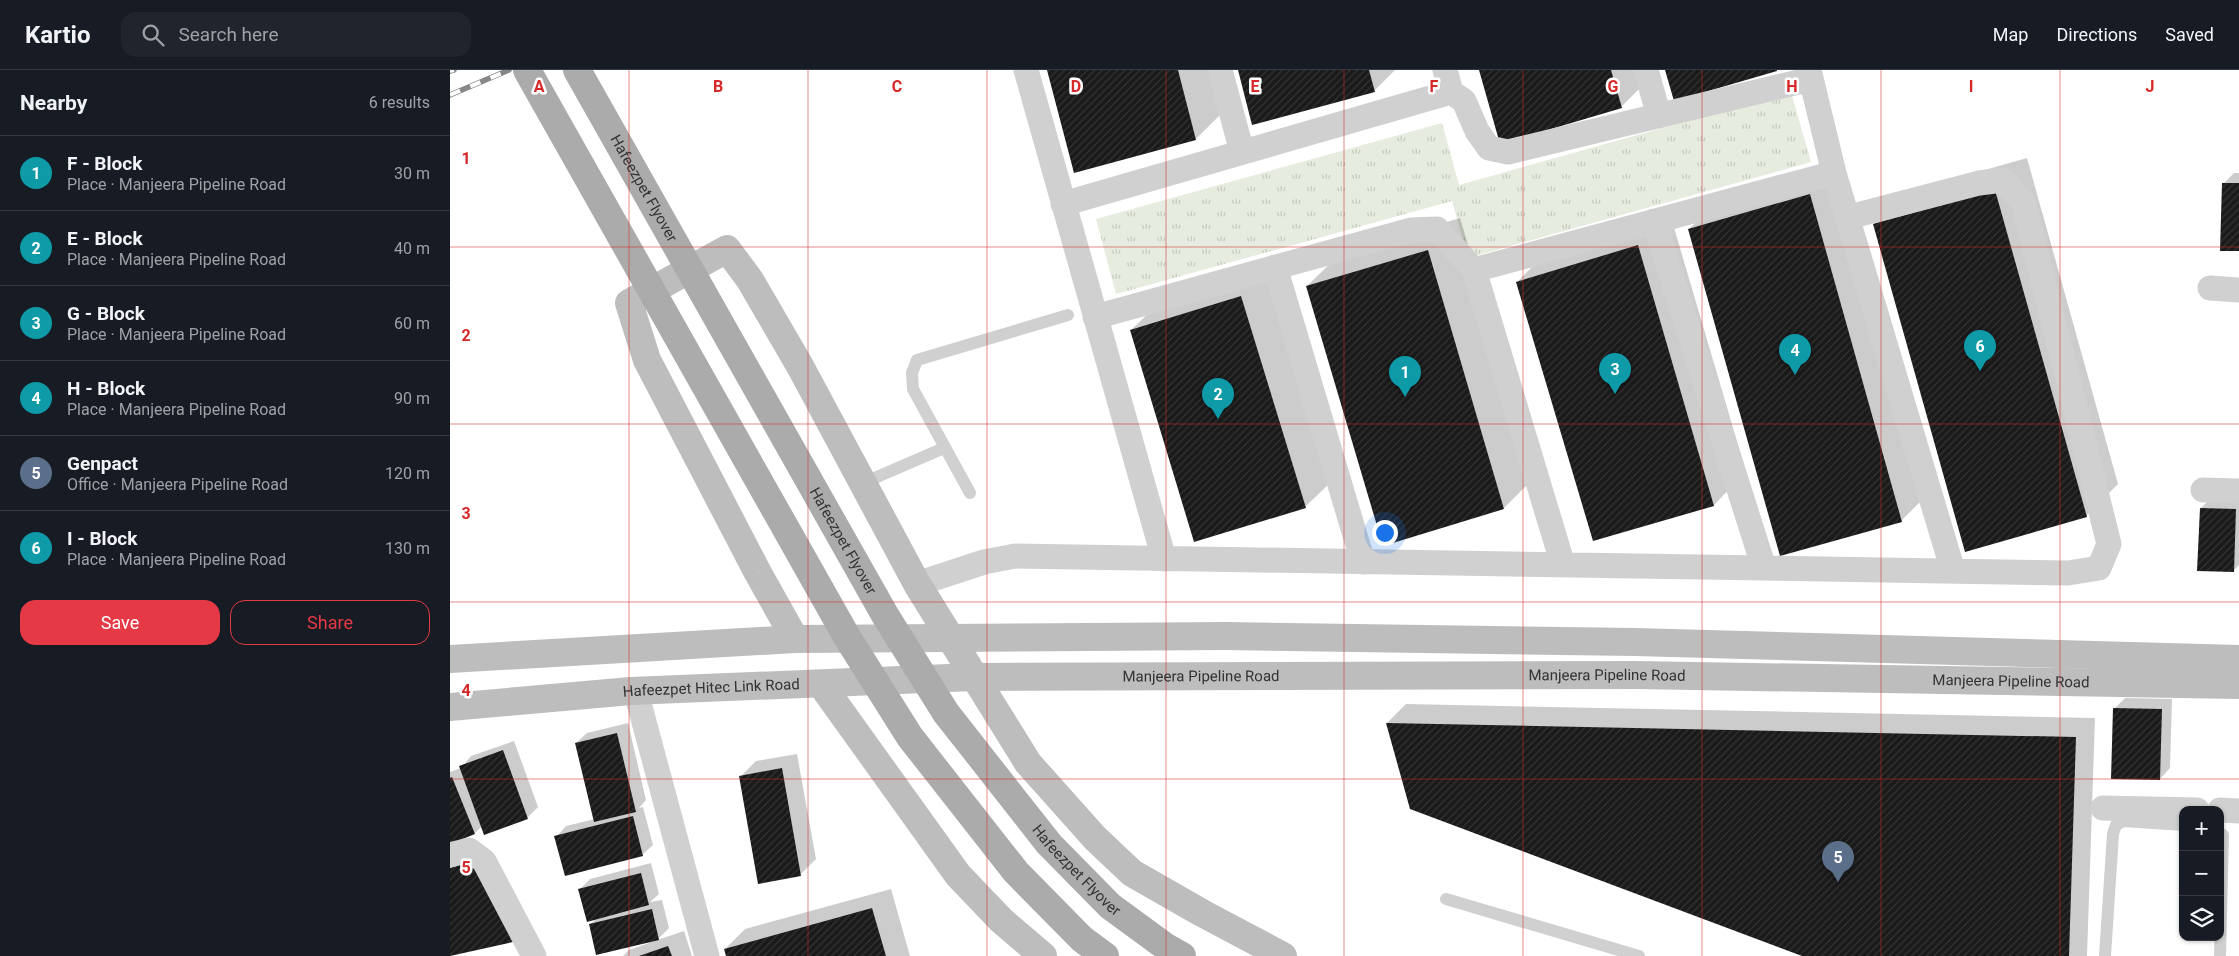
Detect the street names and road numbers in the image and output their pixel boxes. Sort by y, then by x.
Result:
street label: Hafeezpet Flyover [607,132,681,245]
street label: Hafeezpet Flyover [806,484,881,598]
street label: Manjeera Pipeline Road [1528,666,1686,685]
street label: Manjeera Pipeline Road [1122,667,1280,686]
street label: Manjeera Pipeline Road [1932,671,2090,692]
street label: Hafeezpet Hitec Link Road [622,675,800,701]
street label: Hafeezpet Flyover [1028,821,1124,920]

